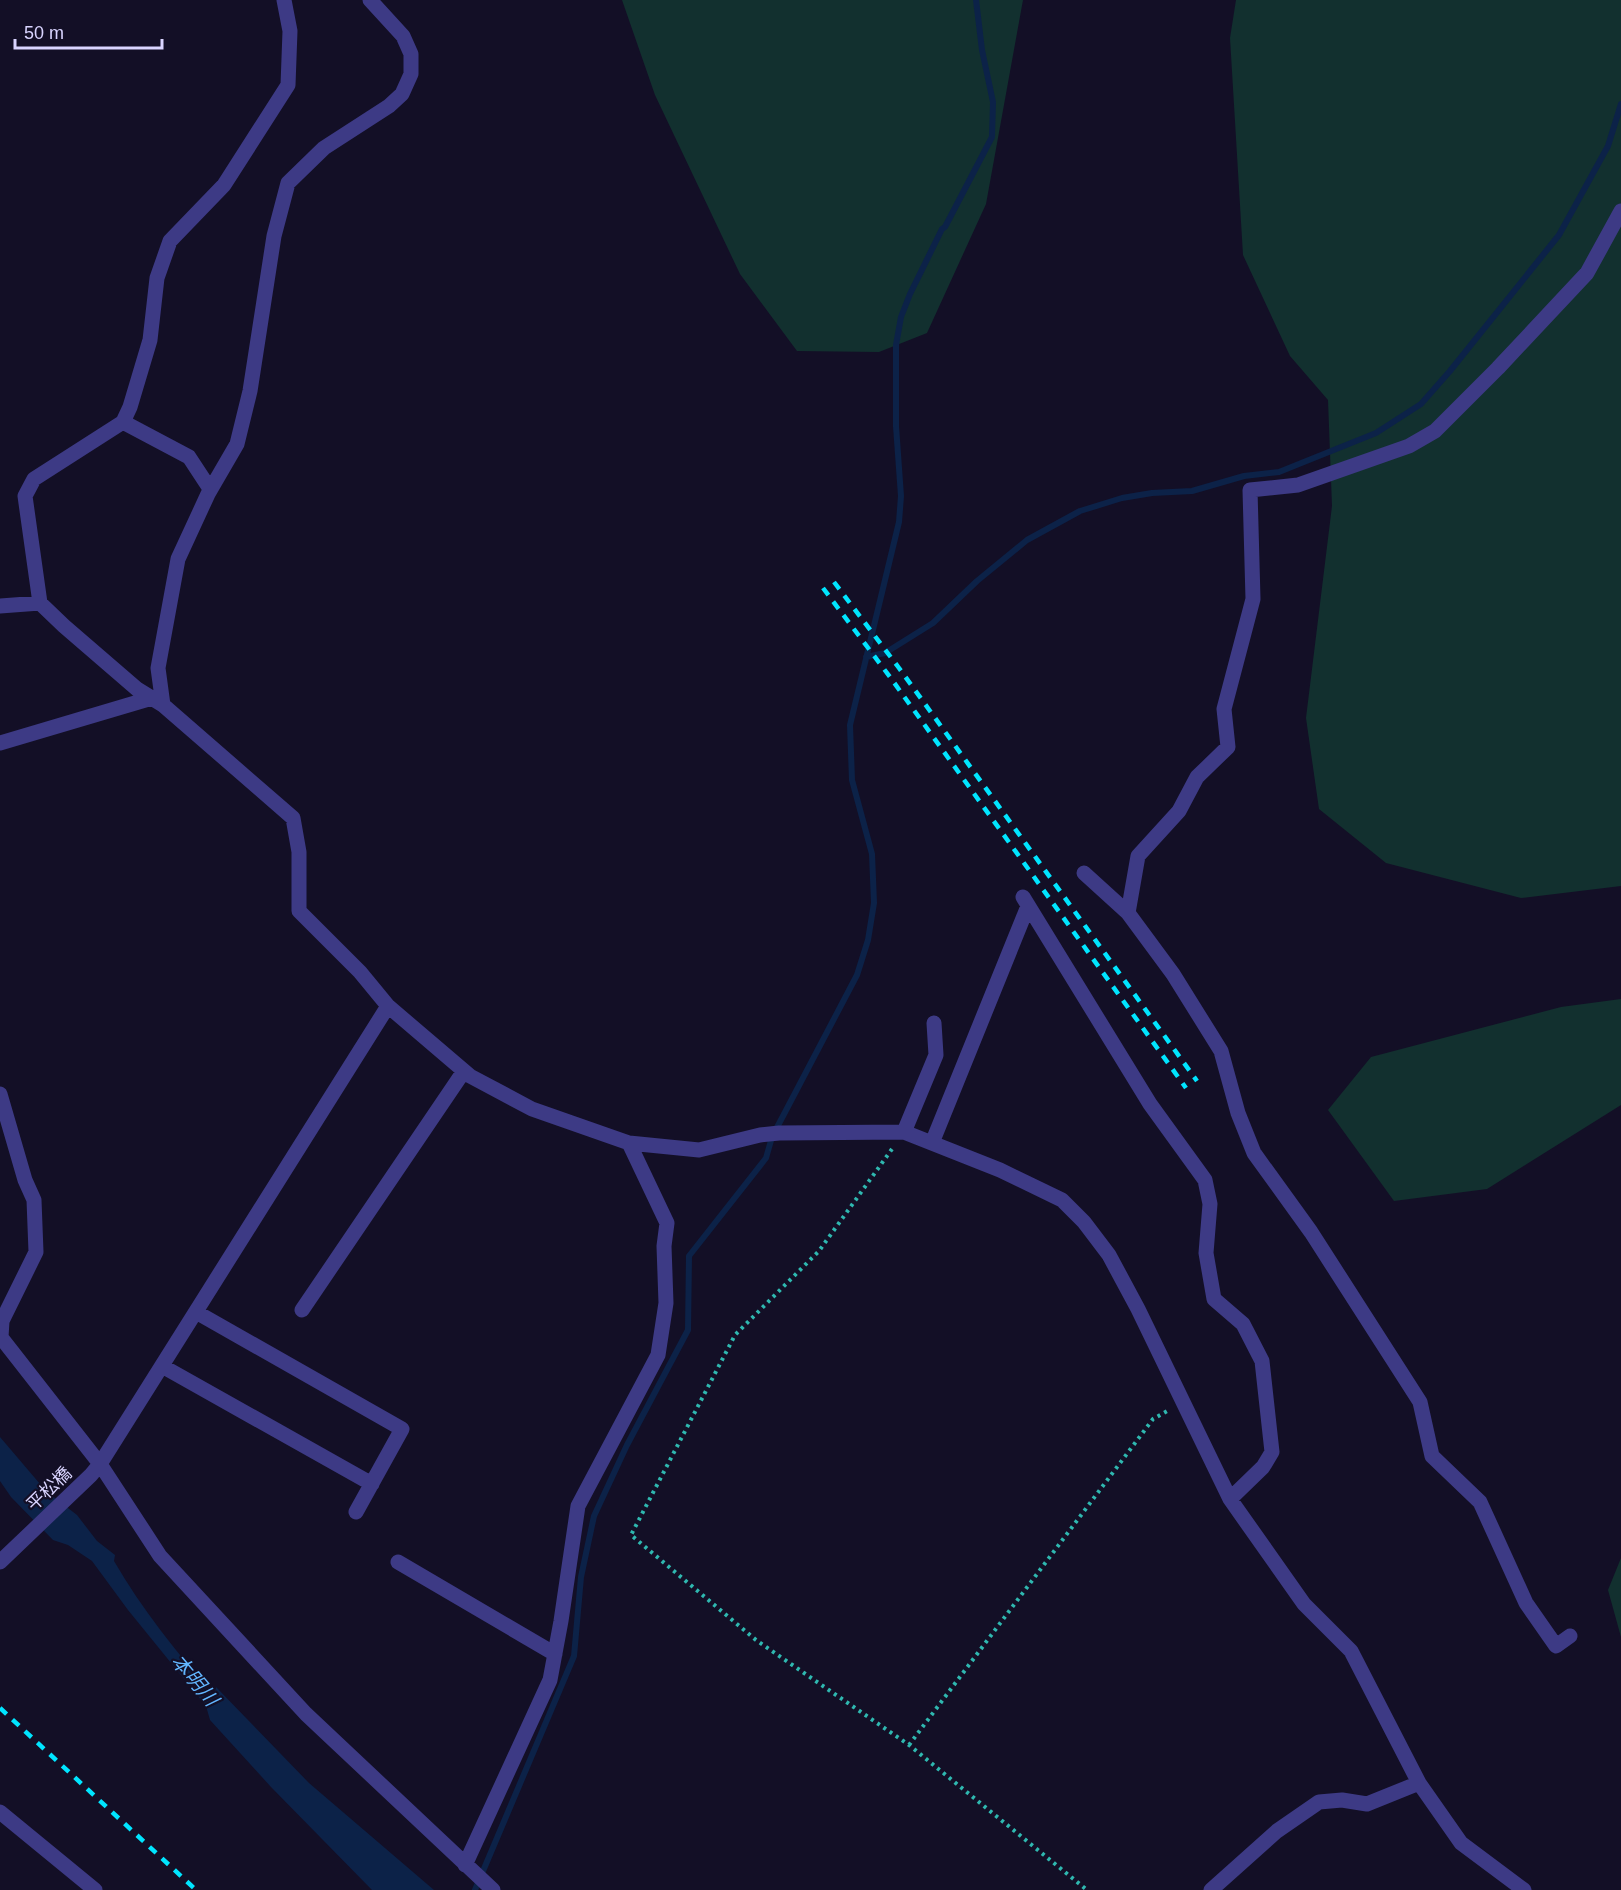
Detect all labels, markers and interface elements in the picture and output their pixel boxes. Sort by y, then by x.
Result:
scale bar [15,12,162,50]
text: 50 m [24,23,64,43]
street label: 平松橋 [23,1463,75,1515]
water label: 本明川 [167,1650,224,1712]

